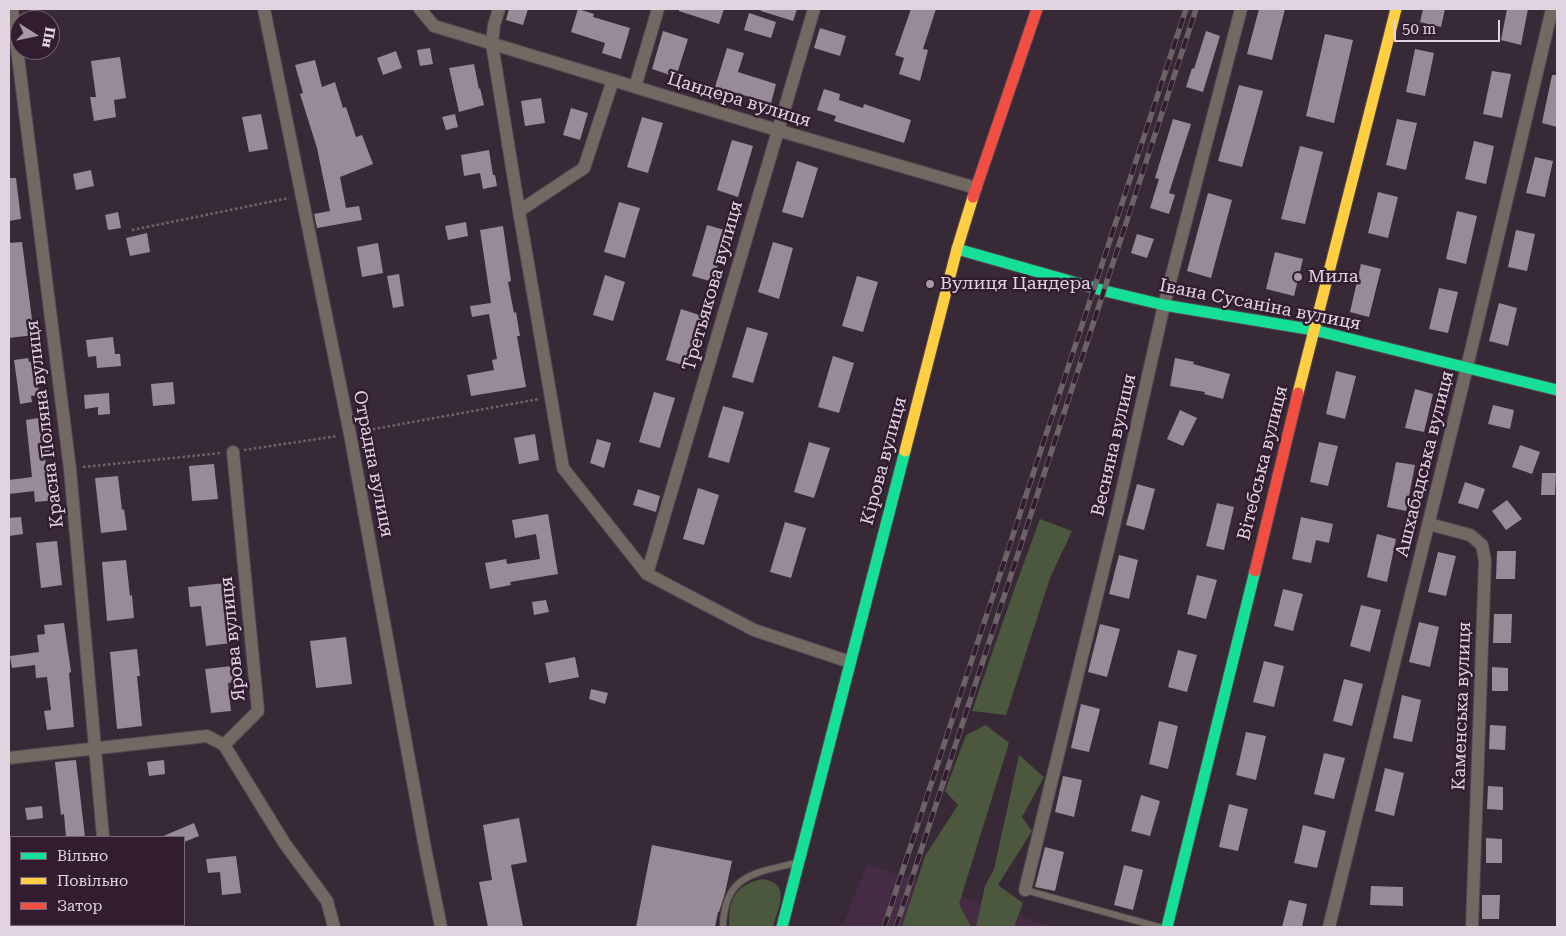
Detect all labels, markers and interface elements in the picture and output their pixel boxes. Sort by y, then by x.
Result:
north arrow [10,10,60,60]
scale bar [1396,10,1502,42]
text: 50 m [1402,20,1436,38]
text: Пн [39,26,58,49]
street label: Цандера вулиця [665,68,813,132]
street label: Третьякова вулиця [678,199,748,373]
place label: Мила [1308,266,1359,288]
marker: Мила [1292,271,1304,283]
place label: Вулиця Цандера [940,273,1091,295]
street label: Івана Сусаніна вулиця [1157,275,1363,335]
marker: Вулиця Цандера [924,278,936,290]
street label: Красна Поляна вулиця [22,319,68,529]
street label: Ашхабадська вулиця [1391,369,1459,559]
street label: Весняна вулиця [1087,372,1141,518]
street label: Вітебська вулиця [1233,383,1293,543]
street label: Отрадна вулиця [348,389,398,539]
street label: Кірова вулиця [857,395,911,527]
street label: Ярова вулиця [216,575,250,703]
street label: Каменська вулиця [1448,621,1476,791]
legend [10,836,185,926]
text: Вільно [57,847,108,865]
text: Повільно [57,872,128,890]
text: Затор [57,897,102,915]

